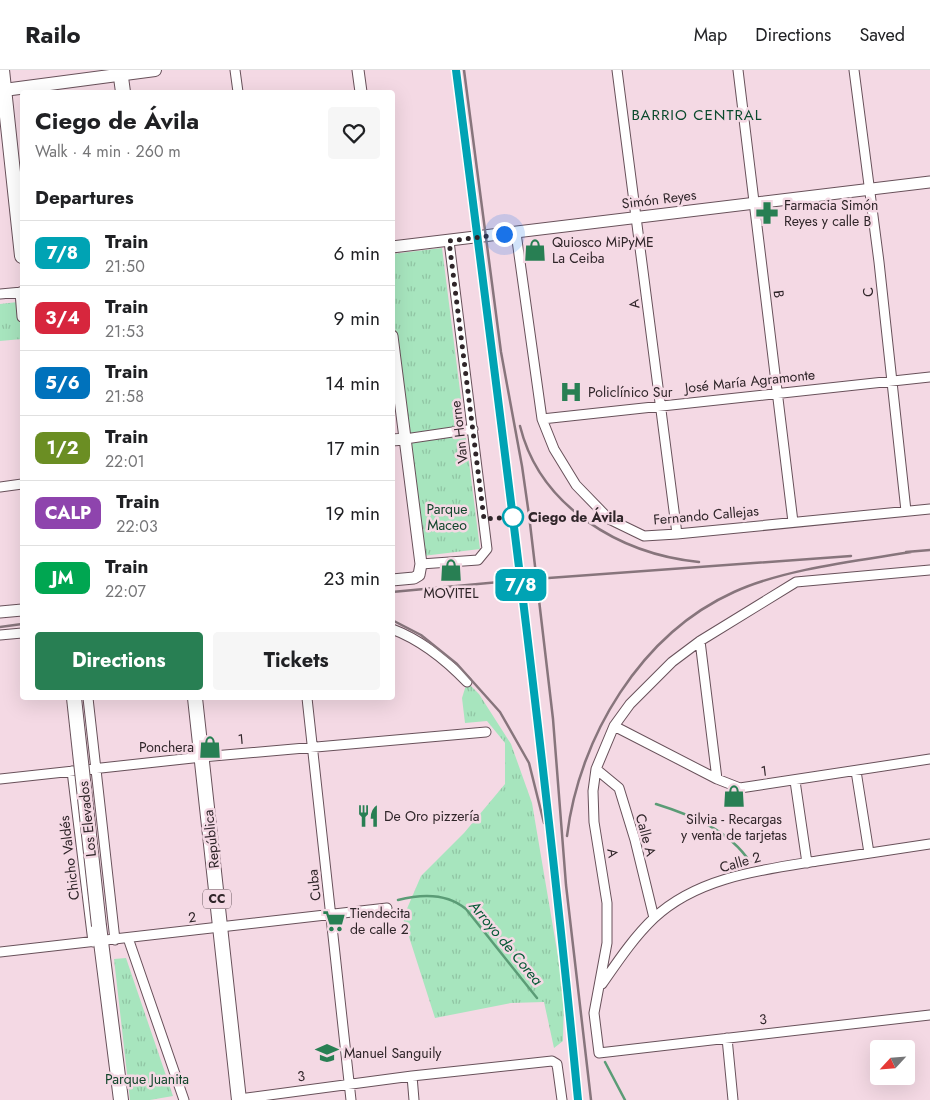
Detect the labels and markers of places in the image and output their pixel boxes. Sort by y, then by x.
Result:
place label: Farmacia Simón Reyes y calle B [784,195,878,231]
pharmacy icon: Farmacia Simón Reyes y calle B [754,200,780,226]
place label: Quiosco MiPyME La Ceiba [552,232,654,268]
shop icon: Quiosco MiPyME La Ceiba [522,237,548,263]
hospital icon: Policlínico Sur [558,379,584,405]
place label: Policlínico Sur [588,382,673,402]
marker: Ciego de Ávila [502,506,524,528]
place label: Ciego de Ávila [528,507,624,527]
shop icon: MOVITEL [438,557,464,583]
place label: MOVITEL [423,583,479,603]
shop icon: Ponchera [197,734,223,760]
place label: Ponchera [139,737,194,757]
shop icon: Silvia - Recargas y venta de tarjetas [721,783,747,809]
restaurant icon: De Oro pizzería [355,803,381,829]
place label: De Oro pizzería [384,806,480,826]
place label: Silvia - Recargas y venta de tarjetas [681,809,787,845]
place label: Tiendecita de calle 2 [350,903,410,939]
supermarket icon: Tiendecita de calle 2 [321,908,347,934]
school or university icon: Manuel Sanguily [314,1040,340,1066]
place label: Manuel Sanguily [344,1043,442,1063]

